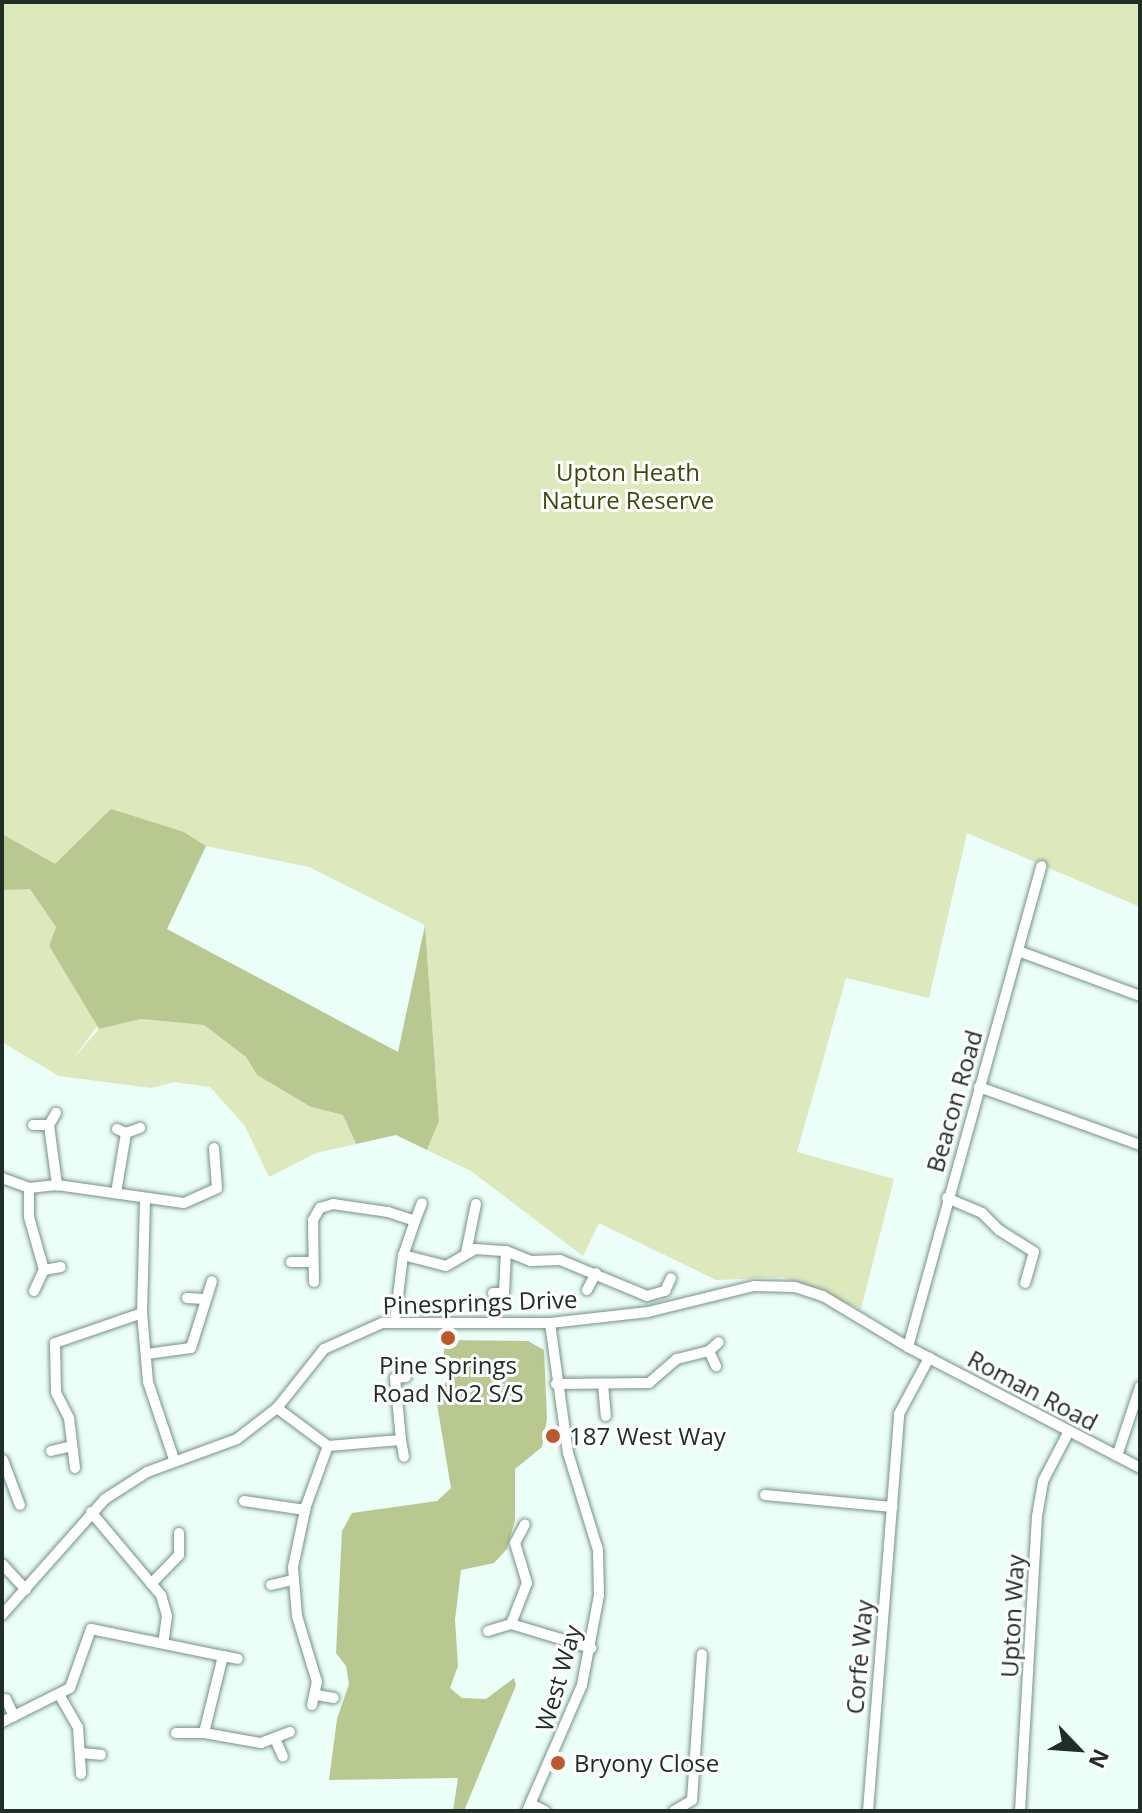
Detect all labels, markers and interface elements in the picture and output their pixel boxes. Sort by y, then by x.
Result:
park label: Upton Heath Nature Reserve [542,458,714,514]
street label: Beacon Road [920,1027,988,1175]
street label: Pinesprings Drive [382,1284,578,1320]
marker: Pine Springs Road No2 S/S [439,1329,457,1347]
street label: Roman Road [963,1344,1103,1436]
place label: Pine Springs Road No2 S/S [372,1351,524,1407]
place label: 187 West Way [569,1422,726,1450]
marker: 187 West Way [544,1427,562,1445]
street label: Upton Way [994,1554,1030,1678]
street label: Corfe Way [840,1599,878,1715]
street label: West Way [529,1621,587,1735]
north arrow [1038,1709,1118,1789]
text: N [1082,1745,1117,1774]
place label: Bryony Close [574,1749,719,1777]
marker: Bryony Close [549,1754,567,1772]

